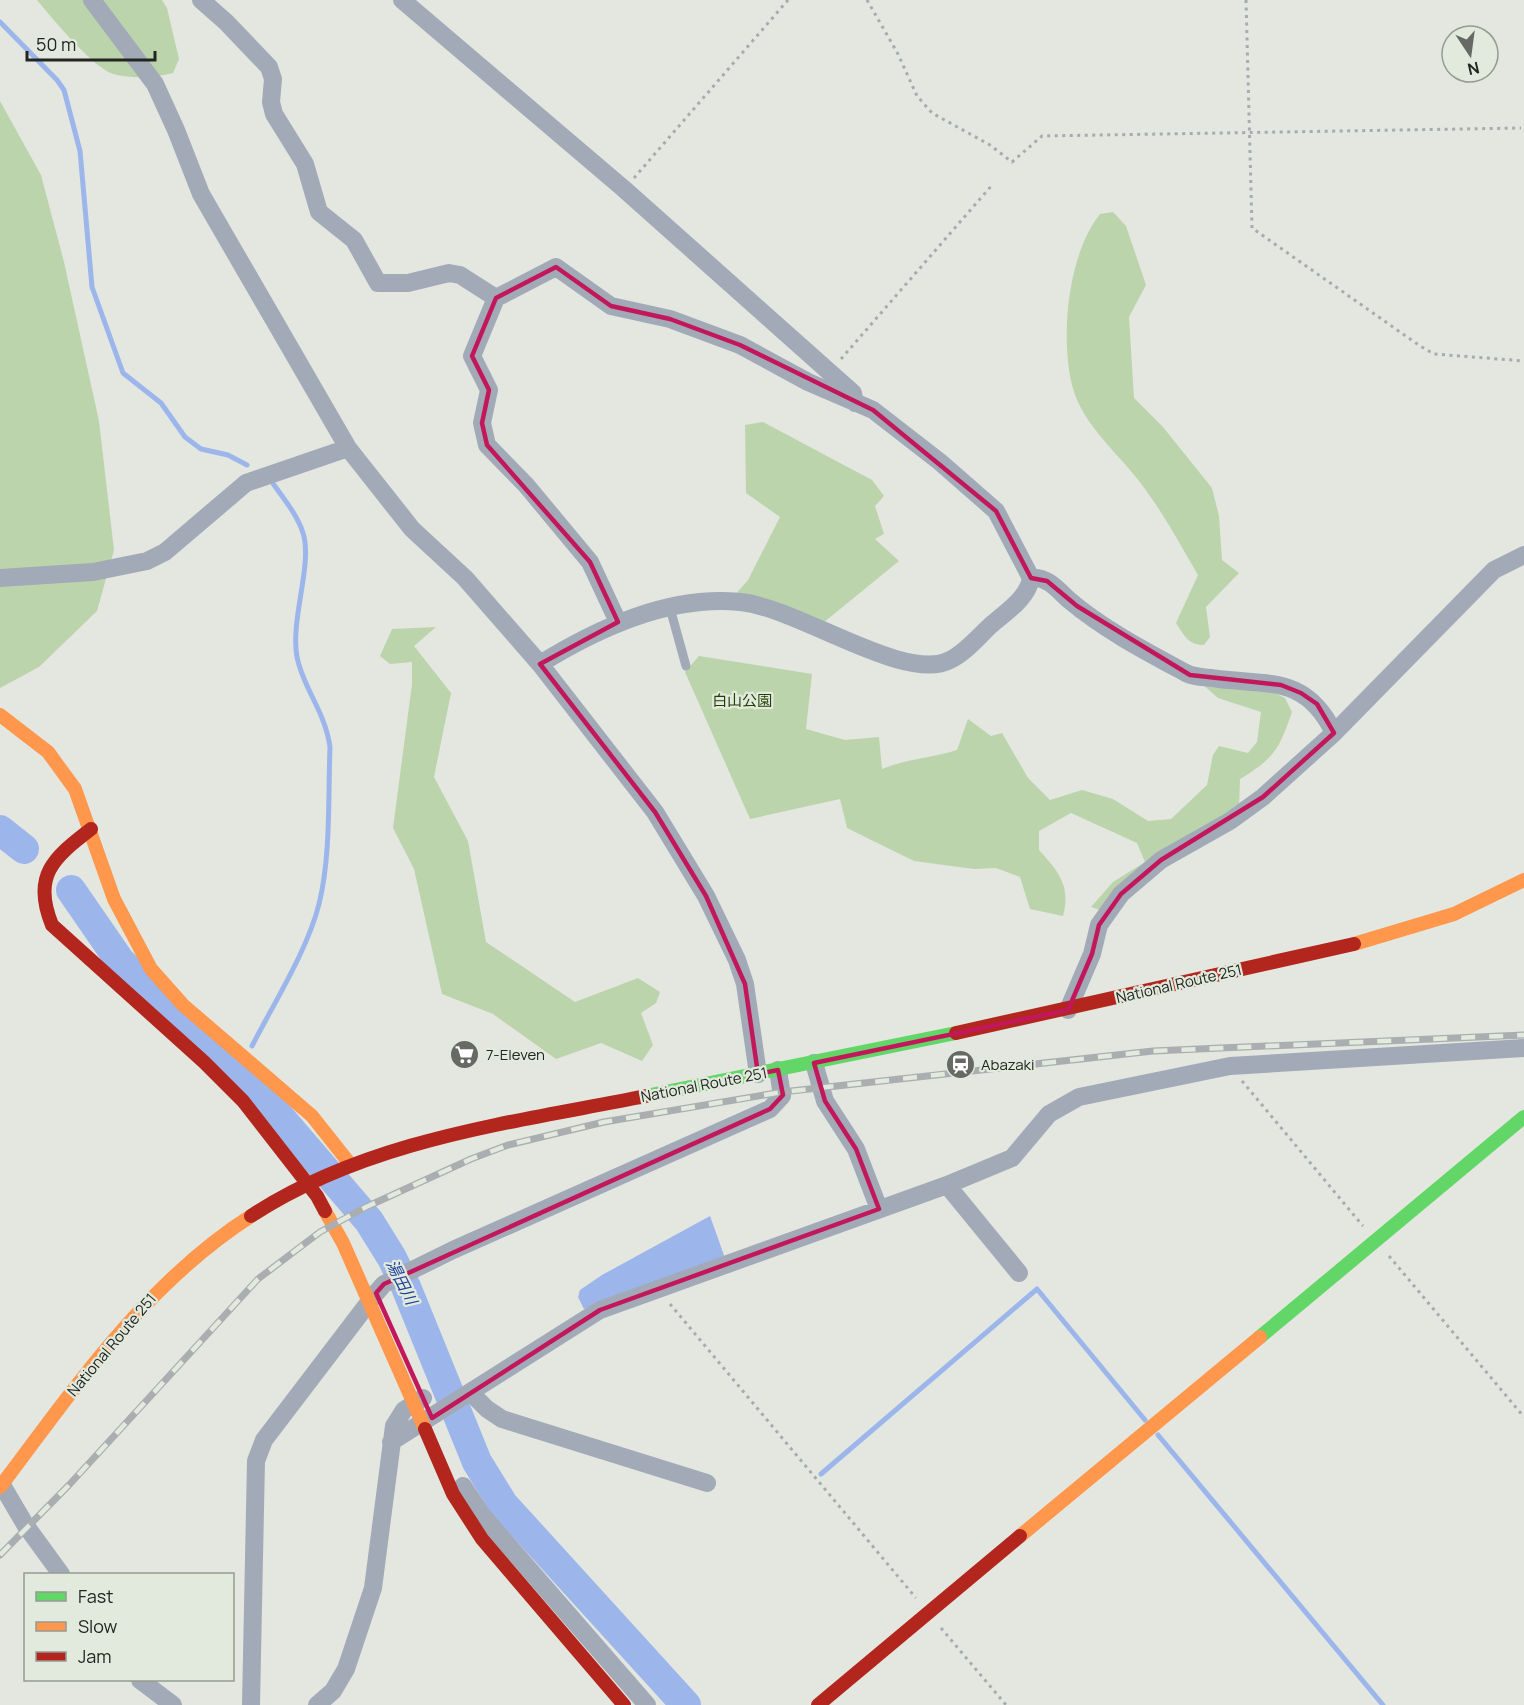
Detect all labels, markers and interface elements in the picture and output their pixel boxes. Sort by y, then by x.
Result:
scale bar [27,24,154,62]
north arrow [1440,24,1500,84]
text: 50 m [36,32,76,56]
text: N [1465,57,1481,81]
park label: 白山公園 [712,690,772,711]
street label: National Route 251 [1114,959,1244,1008]
supermarket icon: 7-Eleven [449,1039,481,1071]
place label: 7-Eleven [486,1044,545,1065]
station icon: Abazaki [944,1049,976,1081]
place label: Abazaki [981,1054,1034,1075]
street label: National Route 251 [639,1062,769,1107]
water label: 湯田川 [381,1256,424,1310]
street label: National Route 251 [62,1289,161,1401]
legend [24,1573,234,1681]
text: Fast [78,1584,113,1608]
text: Slow [78,1614,118,1638]
text: Jam [78,1644,112,1668]

